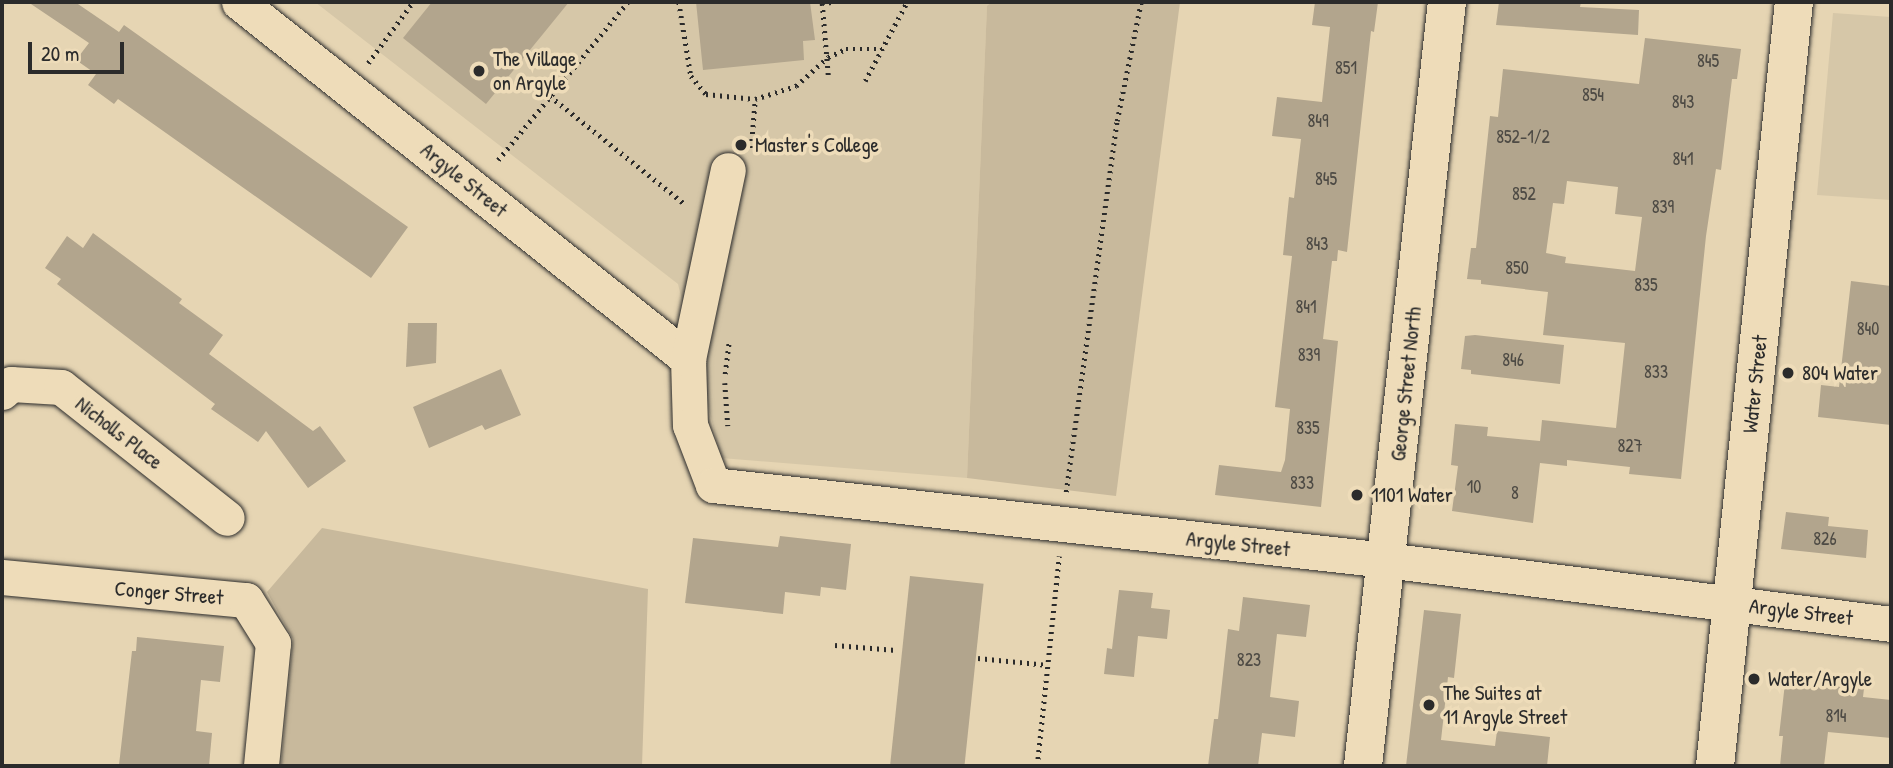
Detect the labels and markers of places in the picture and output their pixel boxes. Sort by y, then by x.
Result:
place label: The Village on Argyle [493,46,576,96]
marker: The Village on Argyle [471,63,487,79]
place label: Master's College [755,132,879,158]
marker: Master's College [733,137,749,153]
place label: 804 Water [1802,360,1878,386]
marker: 804 Water [1780,365,1796,381]
place label: 1101 Water [1371,482,1453,508]
marker: 1101 Water [1349,487,1365,503]
place label: Water/Argyle [1768,666,1872,692]
marker: Water/Argyle [1746,671,1762,687]
place label: The Suites at 11 Argyle Street [1443,680,1567,730]
marker: The Suites at 11 Argyle Street [1421,697,1437,713]

